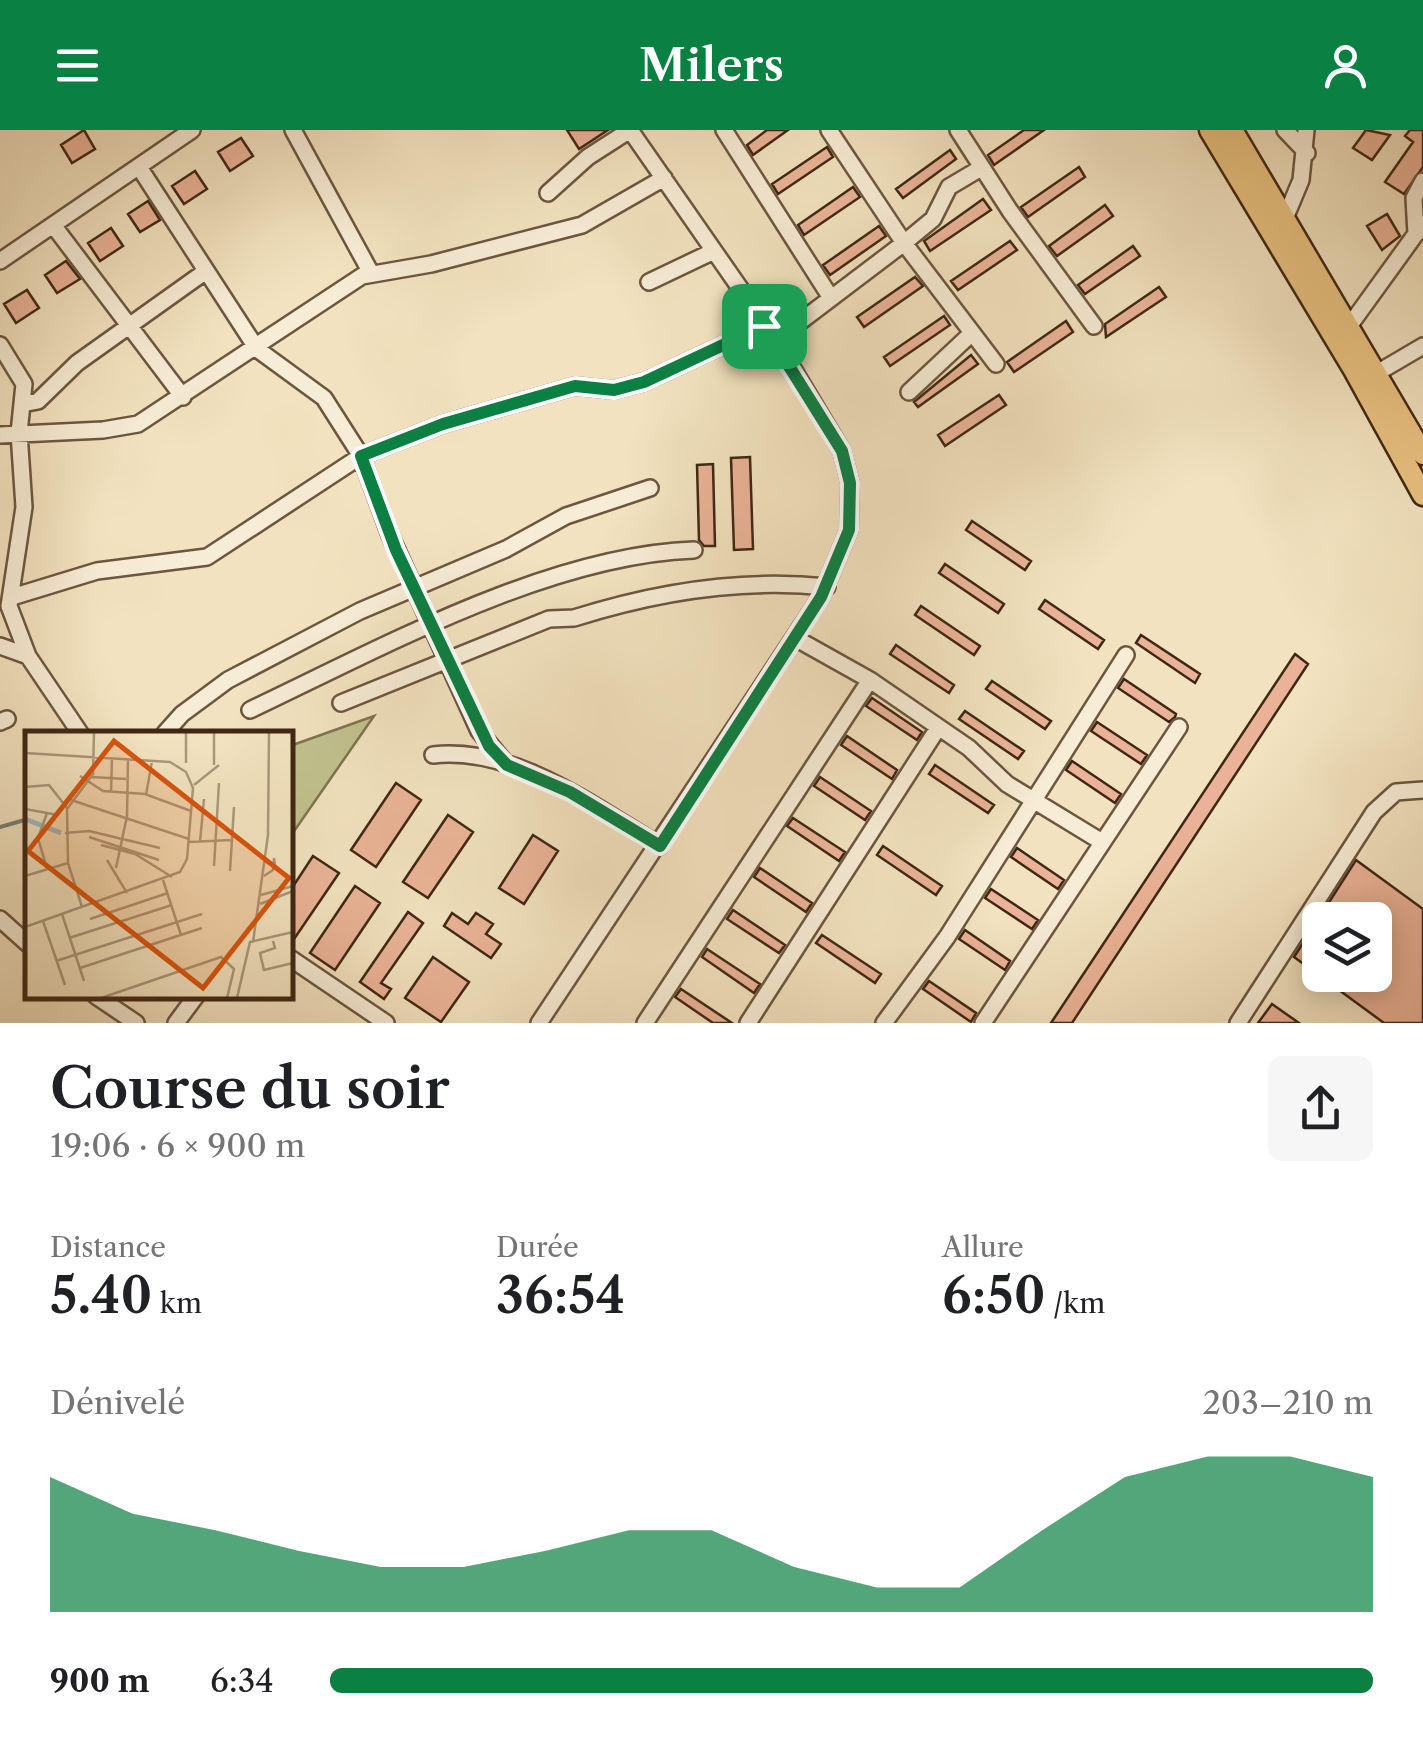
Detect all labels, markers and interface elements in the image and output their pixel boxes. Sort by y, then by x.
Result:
text: Milers [639,37,784,93]
icon: menu [50,38,105,93]
icon: person [1318,38,1373,93]
pin [722,284,807,369]
icon: arrive [737,299,792,354]
inset map [25,731,292,998]
map controls [1302,902,1392,992]
button: layers [1302,902,1392,992]
text: Course du soir [50,1055,450,1122]
button: share [1268,1056,1373,1161]
text: 19:06 · 6 × 900 m [50,1126,305,1165]
text: Distance [50,1230,166,1264]
text: Durée [496,1230,579,1264]
text: Allure [942,1230,1024,1264]
text: 5.40 [50,1264,152,1326]
text: 36:54 [496,1264,625,1326]
text: 6:50 [942,1264,1046,1326]
text: km [152,1286,202,1320]
text: /km [1046,1286,1105,1320]
text: Dénivelé [50,1383,185,1422]
text: 203–210 m [1202,1383,1373,1422]
text: 900 m [50,1661,150,1700]
text: 6:34 [210,1661,274,1700]

